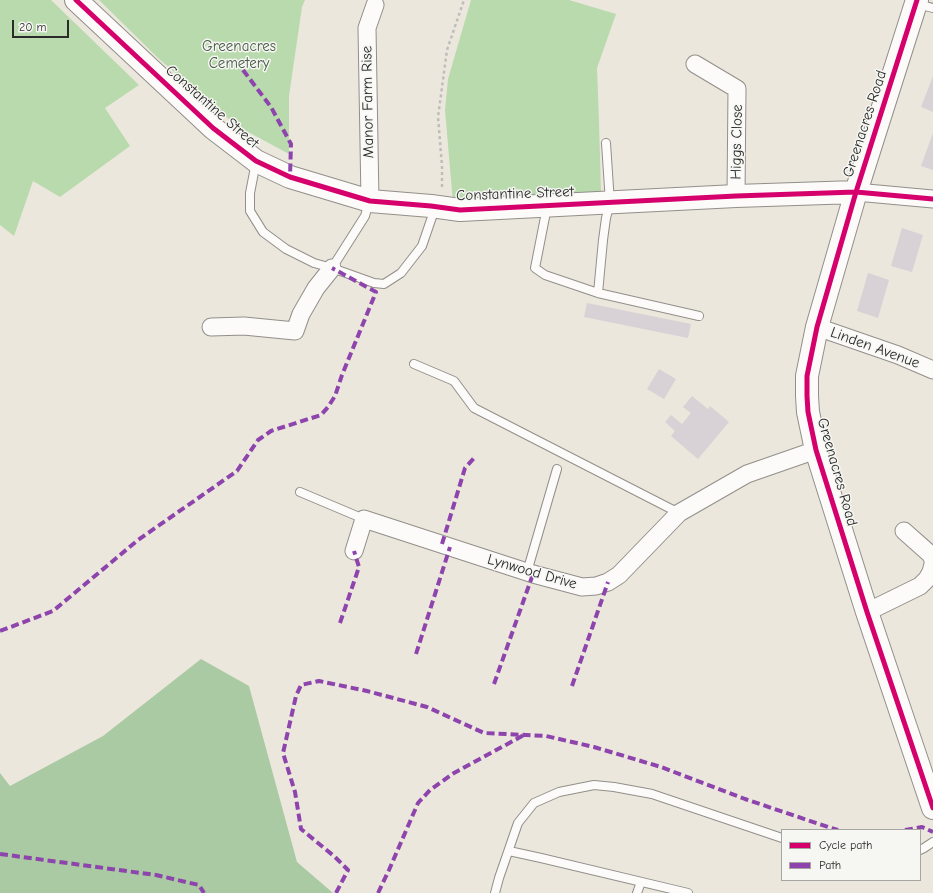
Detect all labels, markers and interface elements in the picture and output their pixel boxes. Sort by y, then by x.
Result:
scale bar [14,12,71,38]
text: 20 m [19,20,47,34]
park label: Greenacres Cemetery [202,38,276,73]
street label: Manor Farm Rise [358,46,378,158]
street label: Constantine Street [162,62,262,152]
street label: Greenacres Road [839,68,891,180]
street label: Higgs Close [727,104,747,180]
street label: Constantine Street [456,183,574,205]
street label: Linden Avenue [828,324,922,372]
street label: Greenacres Road [813,416,861,528]
street label: Lynwood Drive [485,551,579,593]
legend [781,829,921,881]
text: Cycle path [819,838,872,852]
text: Path [819,858,841,872]

